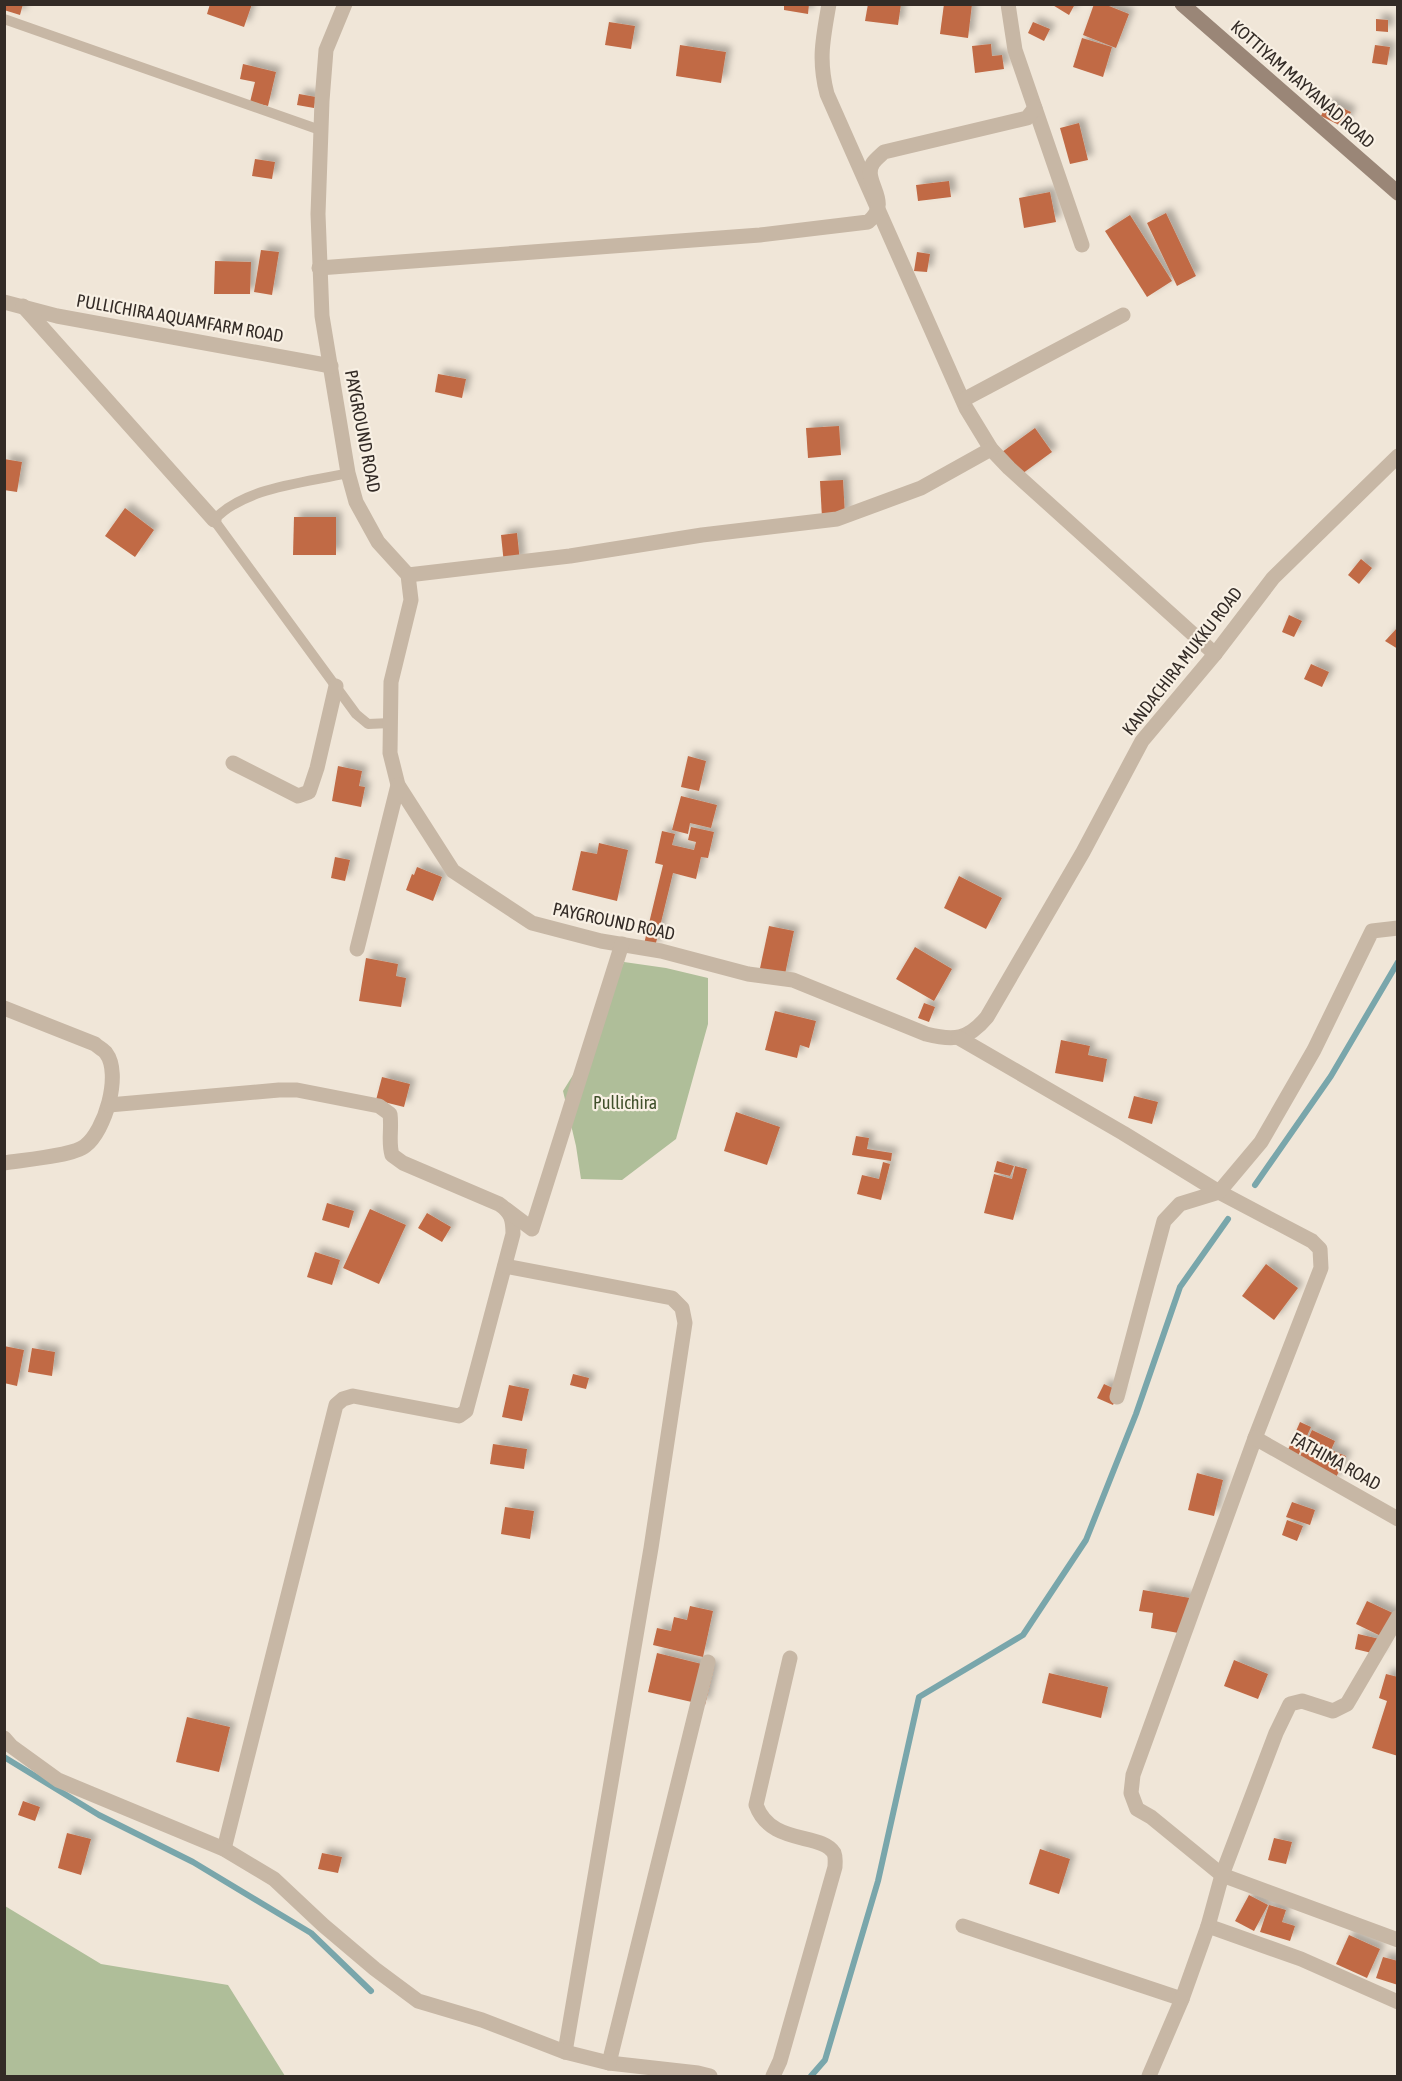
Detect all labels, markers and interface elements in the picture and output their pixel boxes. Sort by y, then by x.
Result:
street label: KOTTIYAM MAYYANAD ROAD [1227,16,1379,152]
street label: PULLICHIRA AQUAMFARM ROAD [75,289,285,347]
street label: PAYGROUND ROAD [341,368,385,494]
street label: KANDACHIRA MUKKU ROAD [1118,583,1246,739]
street label: PAYGROUND ROAD [551,898,677,944]
park label: Pullichira [593,1092,657,1113]
street label: FATHIMA ROAD [1287,1428,1385,1494]

